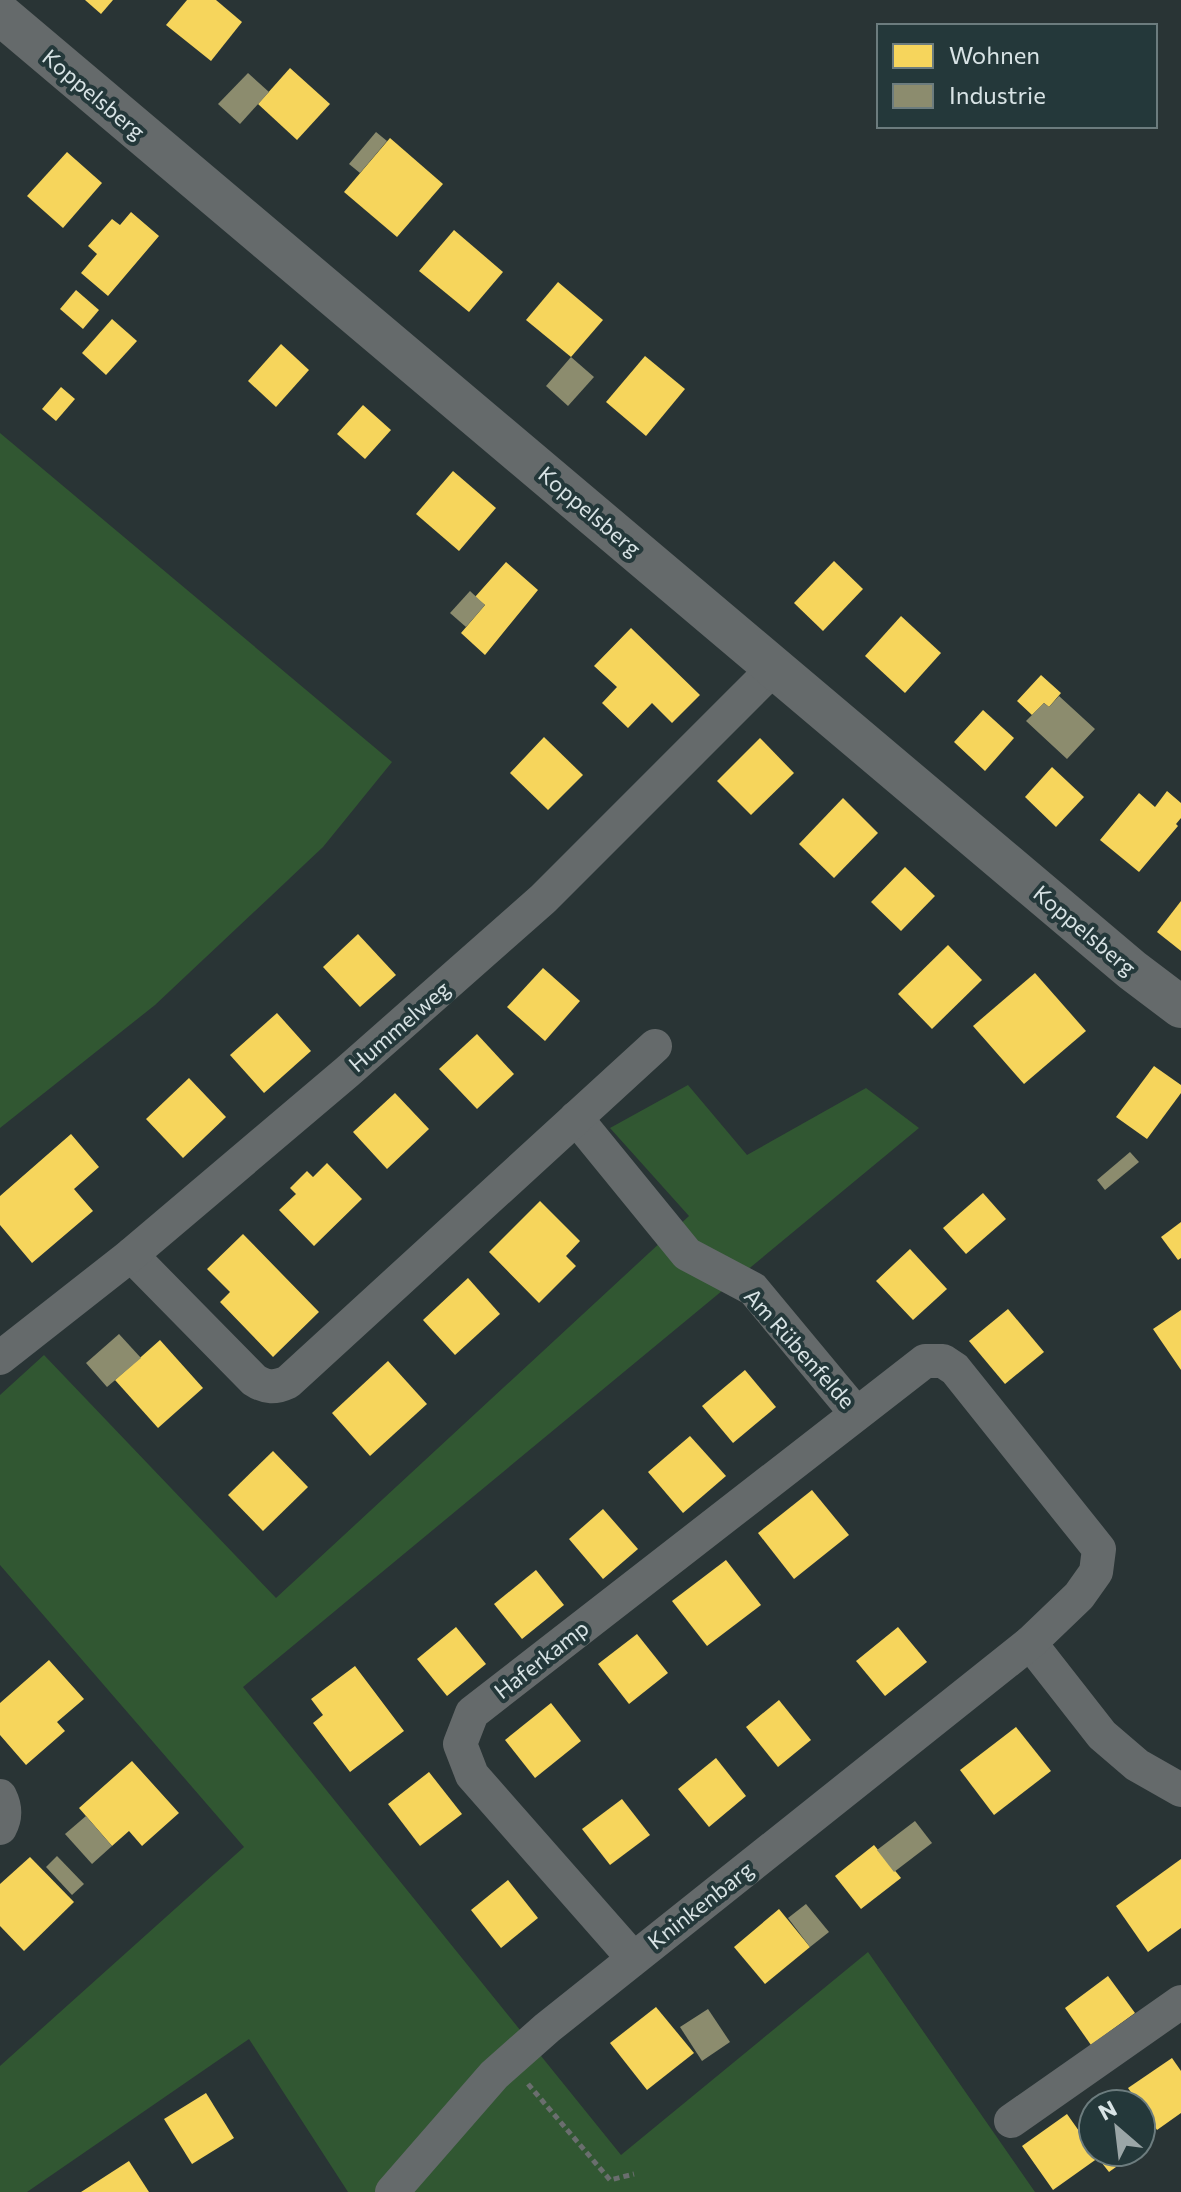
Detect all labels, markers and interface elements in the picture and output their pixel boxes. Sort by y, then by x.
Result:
legend [877,24,1157,128]
text: Wohnen [949,40,1040,69]
street label: Koppelsberg [37,43,151,145]
text: Industrie [949,80,1046,109]
street label: Koppelsberg [533,460,647,562]
street label: Koppelsberg [1028,879,1142,981]
street label: Hummelweg [343,975,455,1077]
street label: Am Rübenfelde [739,1282,861,1414]
street label: Haferkamp [488,1614,594,1704]
street label: Kninkenbarg [642,1855,758,1955]
north arrow [1077,2088,1157,2168]
text: N [1094,2094,1121,2126]

